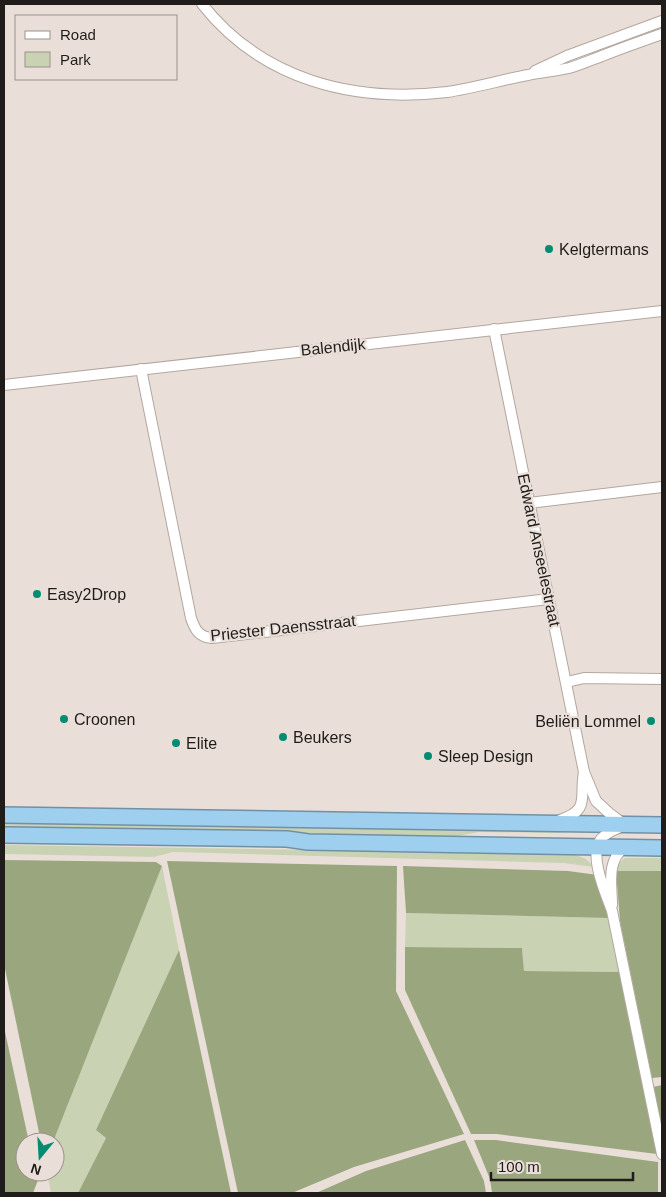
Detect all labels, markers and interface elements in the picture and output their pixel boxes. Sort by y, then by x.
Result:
legend [15,15,178,80]
text: Road [60,26,96,43]
text: Park [60,51,91,68]
place label: Kelgtermans [559,241,649,258]
marker: Kelgtermans [543,243,555,255]
street label: Balendijk [300,335,367,359]
street label: Edward Anseelestraat [515,472,564,628]
place label: Easy2Drop [47,586,126,603]
marker: Easy2Drop [31,588,43,600]
street label: Priester Daensstraat [210,612,357,644]
place label: Croonen [74,711,135,728]
marker: Croonen [58,713,70,725]
place label: Beliën Lommel [535,713,641,730]
marker: Beliën Lommel [645,715,657,727]
place label: Beukers [293,729,352,746]
marker: Beukers [277,731,289,743]
place label: Elite [186,735,217,752]
marker: Elite [170,737,182,749]
place label: Sleep Design [438,748,533,765]
marker: Sleep Design [422,750,434,762]
north arrow [15,1132,65,1182]
scale bar [491,1150,634,1182]
text: 100 m [498,1158,540,1175]
text: N [29,1160,43,1179]

